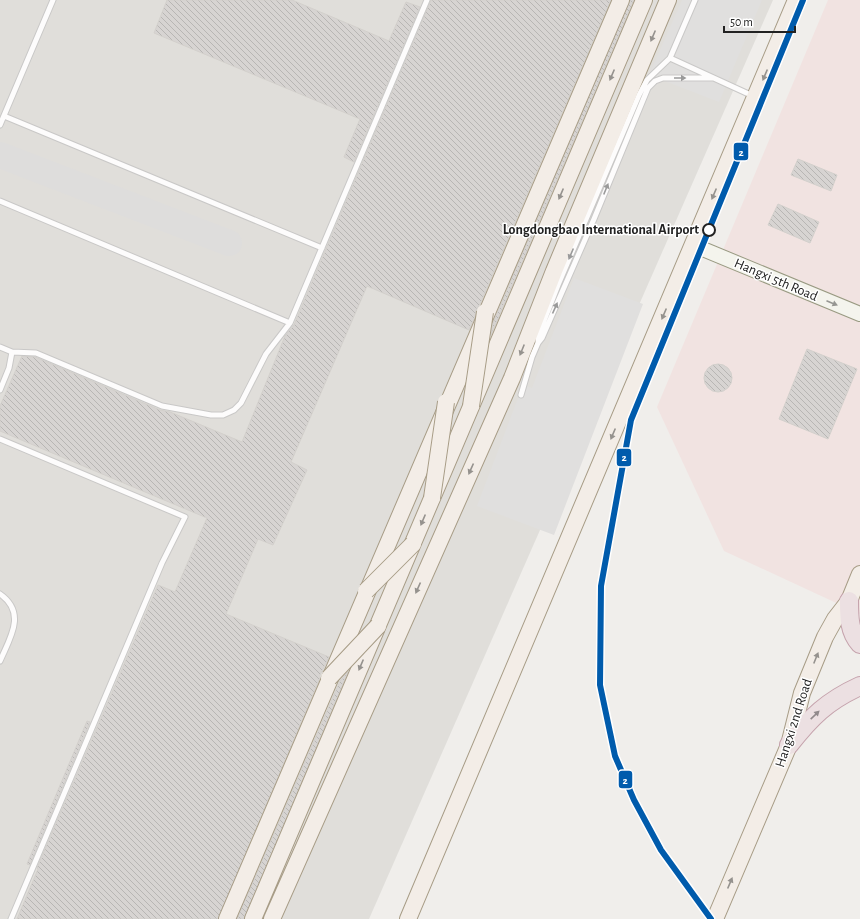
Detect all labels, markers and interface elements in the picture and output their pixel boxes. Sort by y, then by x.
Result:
scale bar [724,8,795,34]
text: 50 m [730,16,753,28]
one-way arrow [650,30,656,41]
one-way arrow [609,69,615,80]
one-way arrow [761,69,767,81]
one-way arrow [674,75,687,81]
line badge: 2 [733,142,749,161]
text: 2 [738,147,744,158]
one-way arrow [604,182,610,194]
one-way arrow [558,189,564,201]
one-way arrow [711,189,717,200]
place label: Longdongbao International Airport [503,223,699,237]
marker: Longdongbao International Airport [702,223,716,237]
one-way arrow [568,248,574,260]
street label: Hangxi 5th Road [732,256,820,304]
one-way arrow [827,300,838,306]
one-way arrow [553,302,559,314]
one-way arrow [660,309,666,321]
one-way arrow [519,344,525,356]
one-way arrow [610,428,616,439]
line badge: 2 [616,448,632,467]
text: 2 [621,452,627,463]
one-way arrow [468,464,474,475]
one-way arrow [420,514,426,526]
one-way arrow [415,582,421,594]
one-way arrow [814,651,820,663]
one-way arrow [358,660,364,671]
street label: Hangxi 2nd Road [773,677,815,769]
one-way arrow [810,710,820,720]
line badge: 2 [618,770,633,789]
text: 2 [622,775,628,786]
one-way arrow [727,878,733,889]

